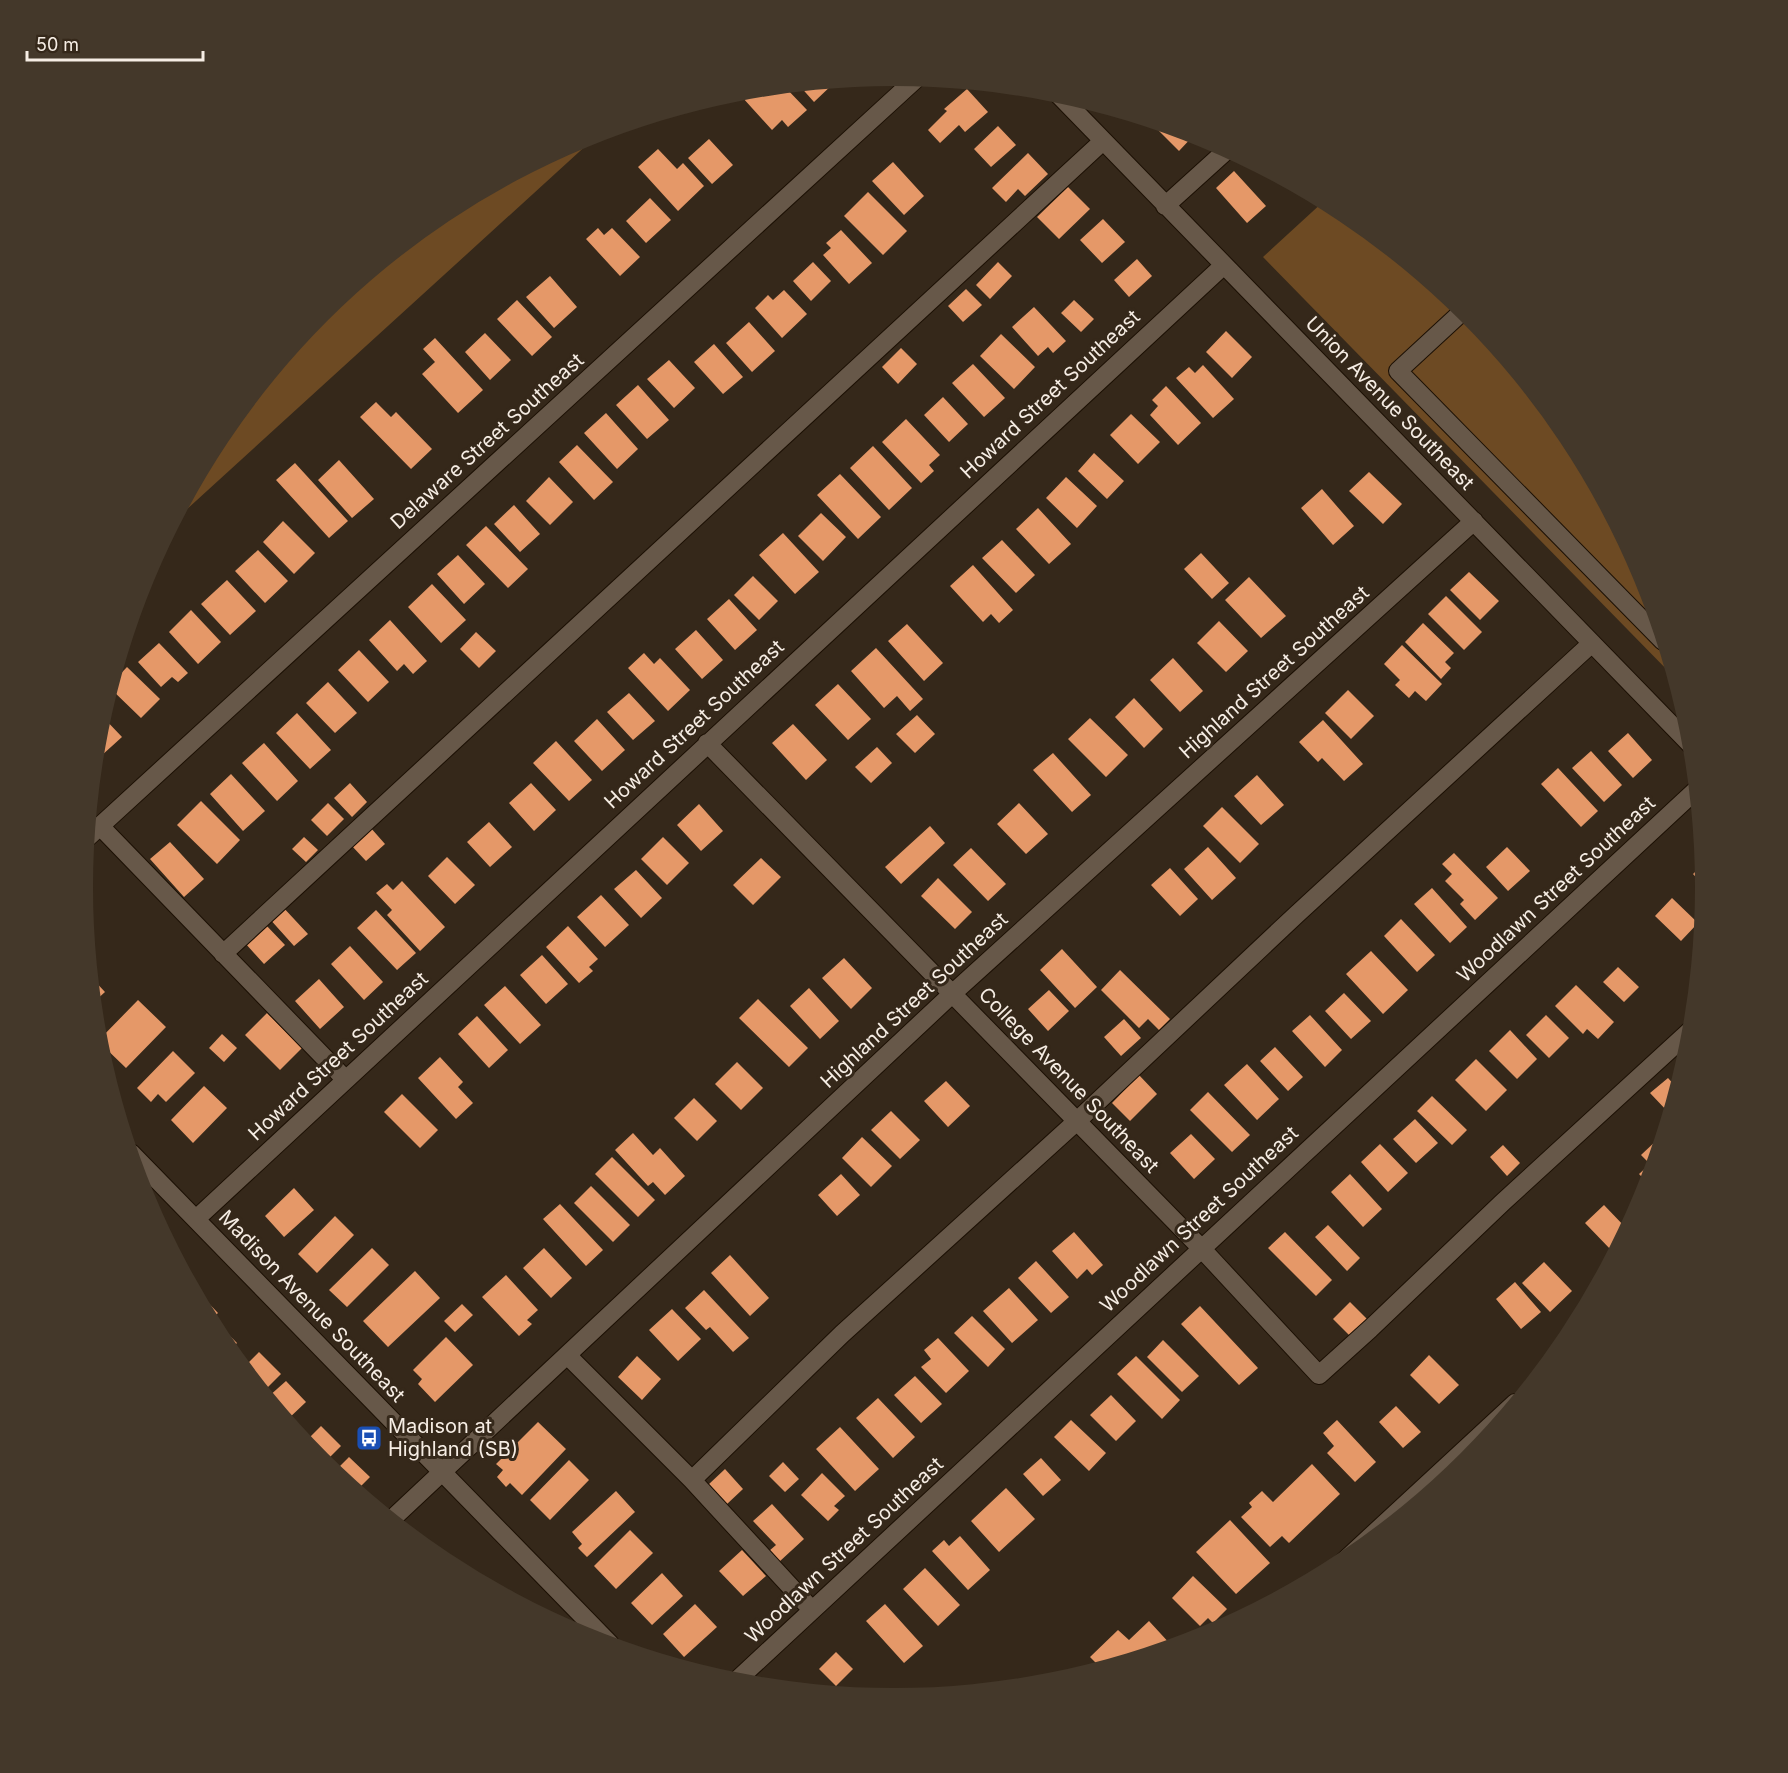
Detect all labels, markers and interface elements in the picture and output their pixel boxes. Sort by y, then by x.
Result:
scale bar [27,24,202,62]
text: 50 m [36,34,79,55]
street label: Howard Street Southeast [955,304,1145,483]
street label: Union Avenue Southeast [1301,311,1480,495]
street label: Delaware Street Southeast [386,348,589,534]
street label: Highland Street Southeast [1174,580,1374,763]
street label: Howard Street Southeast [599,634,789,813]
street label: Woodlawn Street Southeast [1452,791,1660,987]
street label: Highland Street Southeast [816,907,1013,1093]
street label: Howard Street Southeast [243,966,433,1145]
street label: College Avenue Southeast [974,982,1164,1178]
street label: Woodlawn Street Southeast [1095,1121,1303,1317]
street label: Madison Avenue Southeast [214,1205,410,1407]
place label: Madison at Highland (SB) [388,1414,518,1461]
bus stop icon: Madison at Highland (SB) [354,1423,384,1453]
street label: Woodlawn Street Southeast [740,1452,948,1648]

